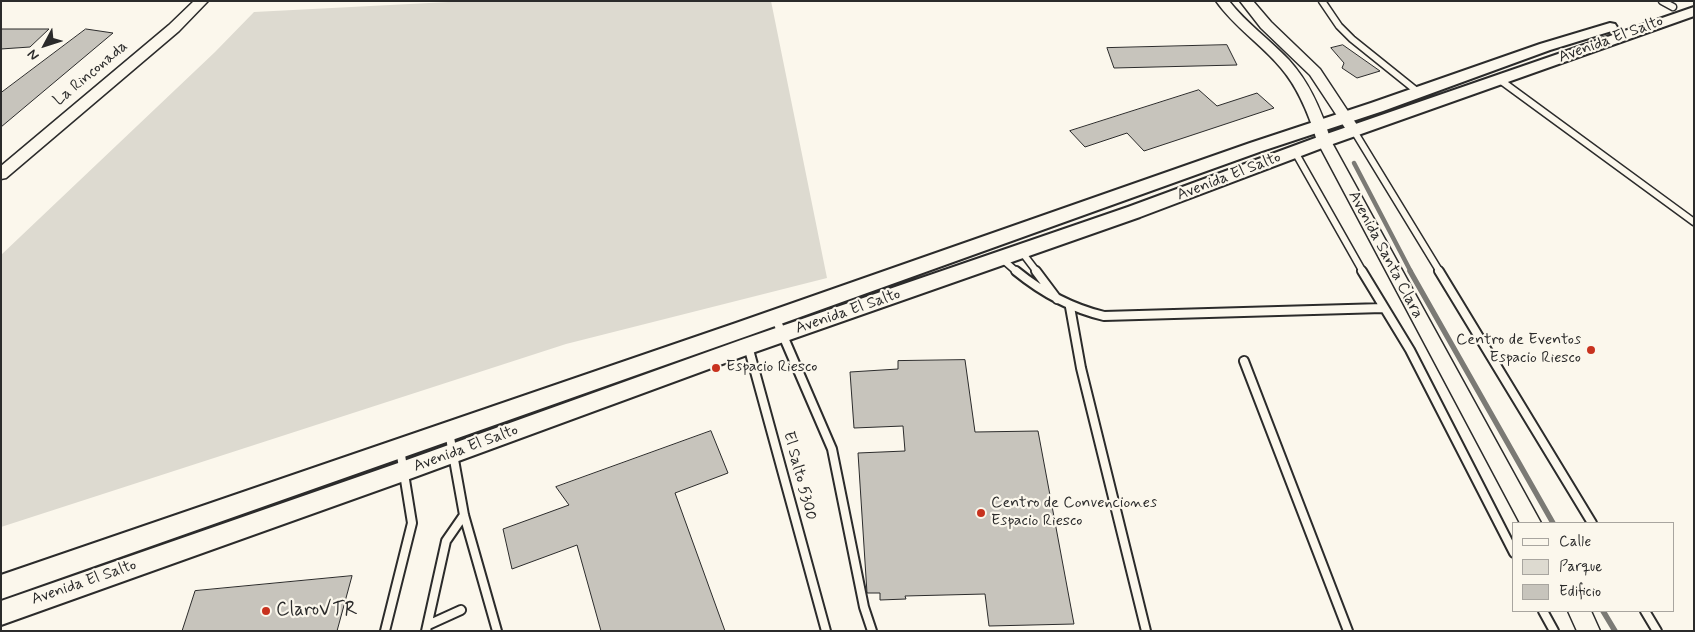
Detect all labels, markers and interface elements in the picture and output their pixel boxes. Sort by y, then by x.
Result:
street label: Avenida El Salto [1556,12,1666,68]
north arrow [20,20,70,70]
street label: La Rinconada [50,37,132,111]
text: N [24,45,43,64]
street label: Avenida El Salto [1174,148,1284,206]
street label: Avenida Santa Clara [1343,188,1427,322]
street label: Avenida El Salto [793,285,903,339]
place label: Centro de Eventos Espacio Riesco [1456,331,1581,369]
marker: Centro de Eventos Espacio Riesco [1585,344,1597,356]
place label: Espacio Riesco [726,358,818,378]
marker: Espacio Riesco [710,362,722,374]
street label: Avenida El Salto [411,421,521,477]
street label: El Salto 5300 [778,430,820,522]
place label: Centro de Convenciones Espacio Riesco [991,494,1157,532]
marker: Centro de Convenciones Espacio Riesco [975,507,987,519]
legend [1512,522,1675,612]
text: Calle [1559,532,1591,552]
street label: Avenida El Salto [29,556,139,610]
text: Parque [1559,557,1602,577]
text: Edificio [1559,582,1601,602]
place label: ClaroVTR [276,600,357,622]
marker: ClaroVTR [260,605,272,617]

